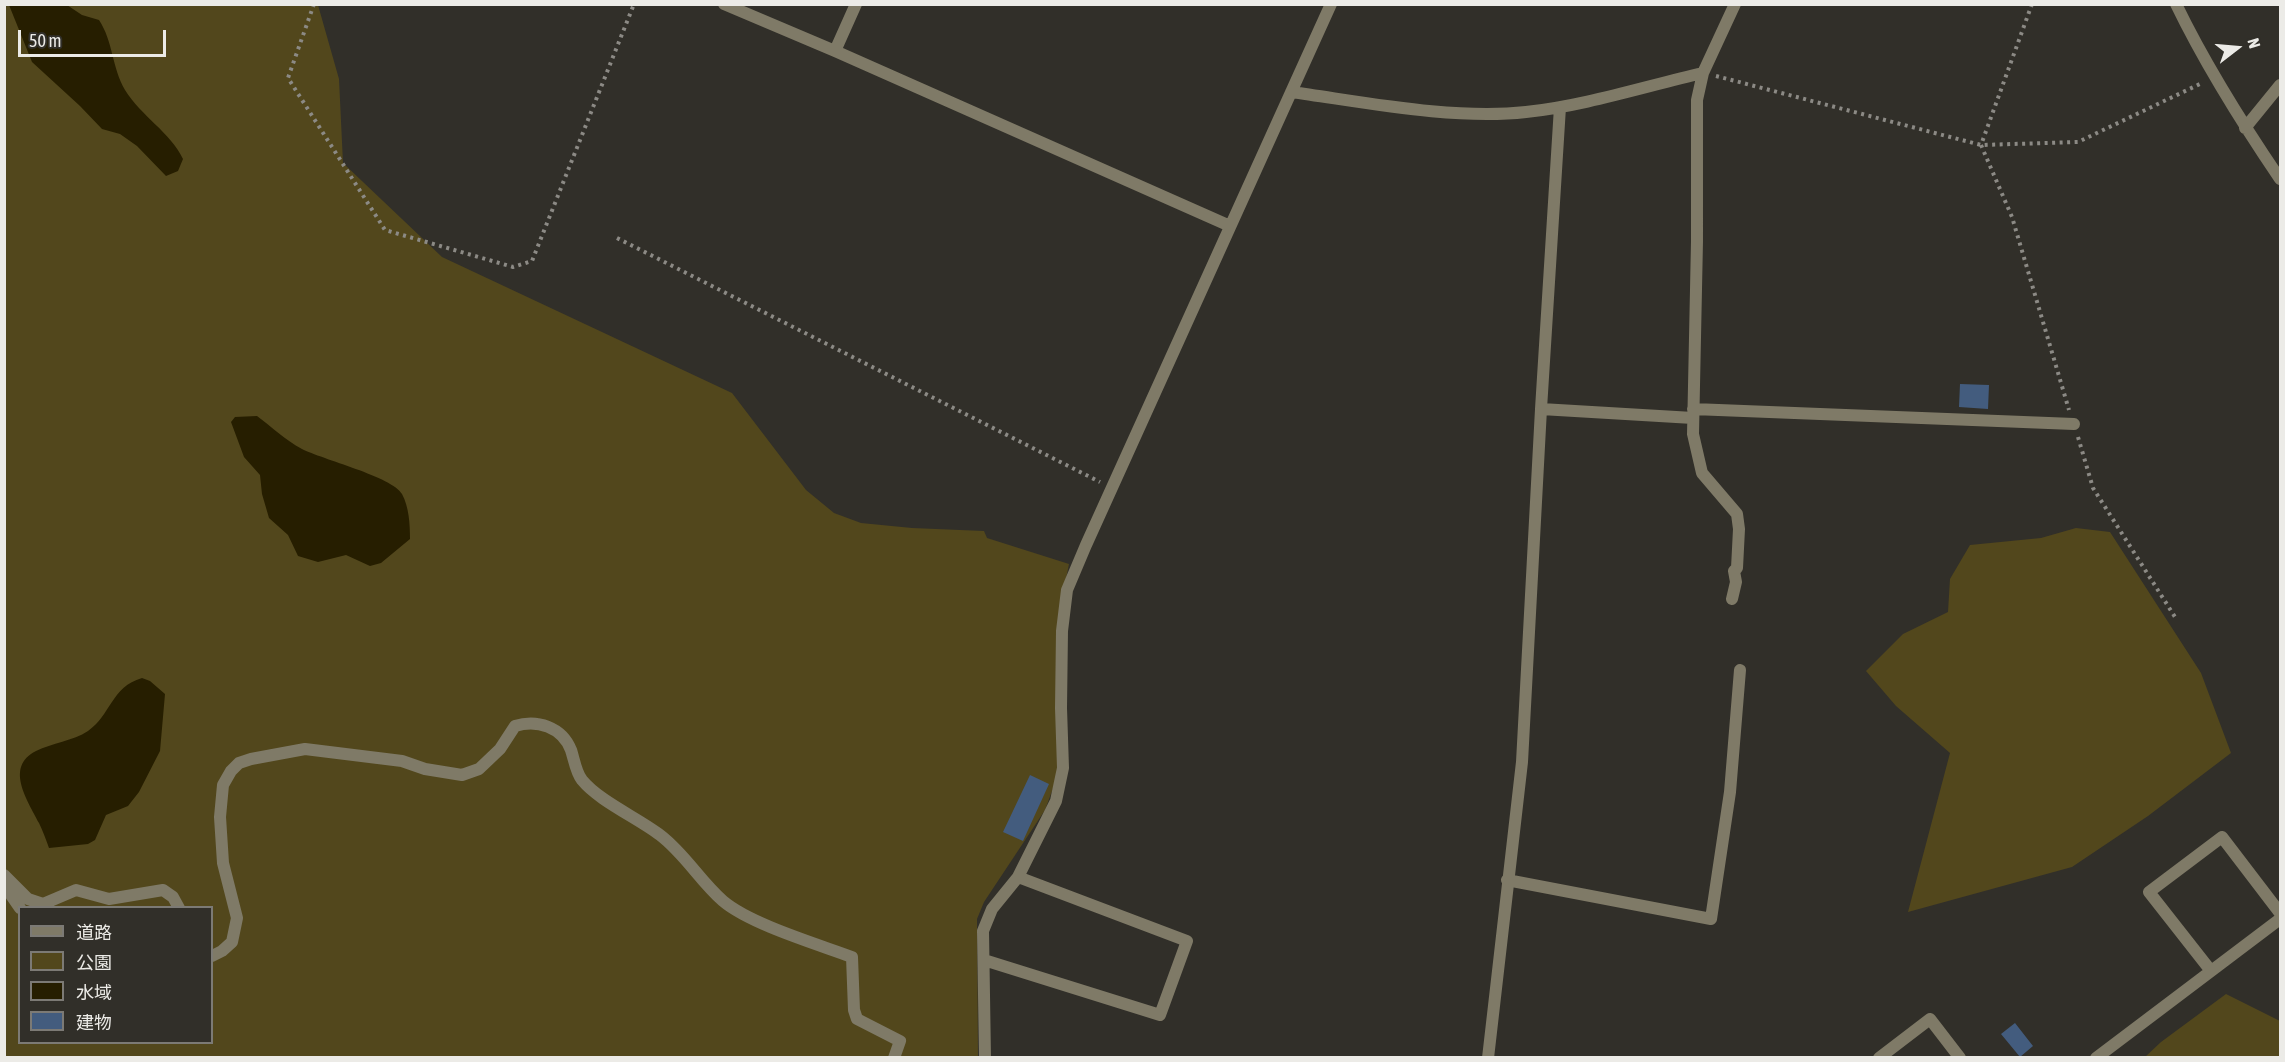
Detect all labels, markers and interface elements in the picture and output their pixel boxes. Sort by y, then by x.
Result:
scale bar [21,18,170,56]
north arrow [2207,18,2267,78]
text: 50 m [29,30,61,51]
text: N [2244,36,2264,50]
legend [18,906,213,1044]
text: 道路 [76,922,112,943]
text: 公園 [76,952,112,973]
text: 水域 [76,982,112,1003]
text: 建物 [76,1012,112,1033]

